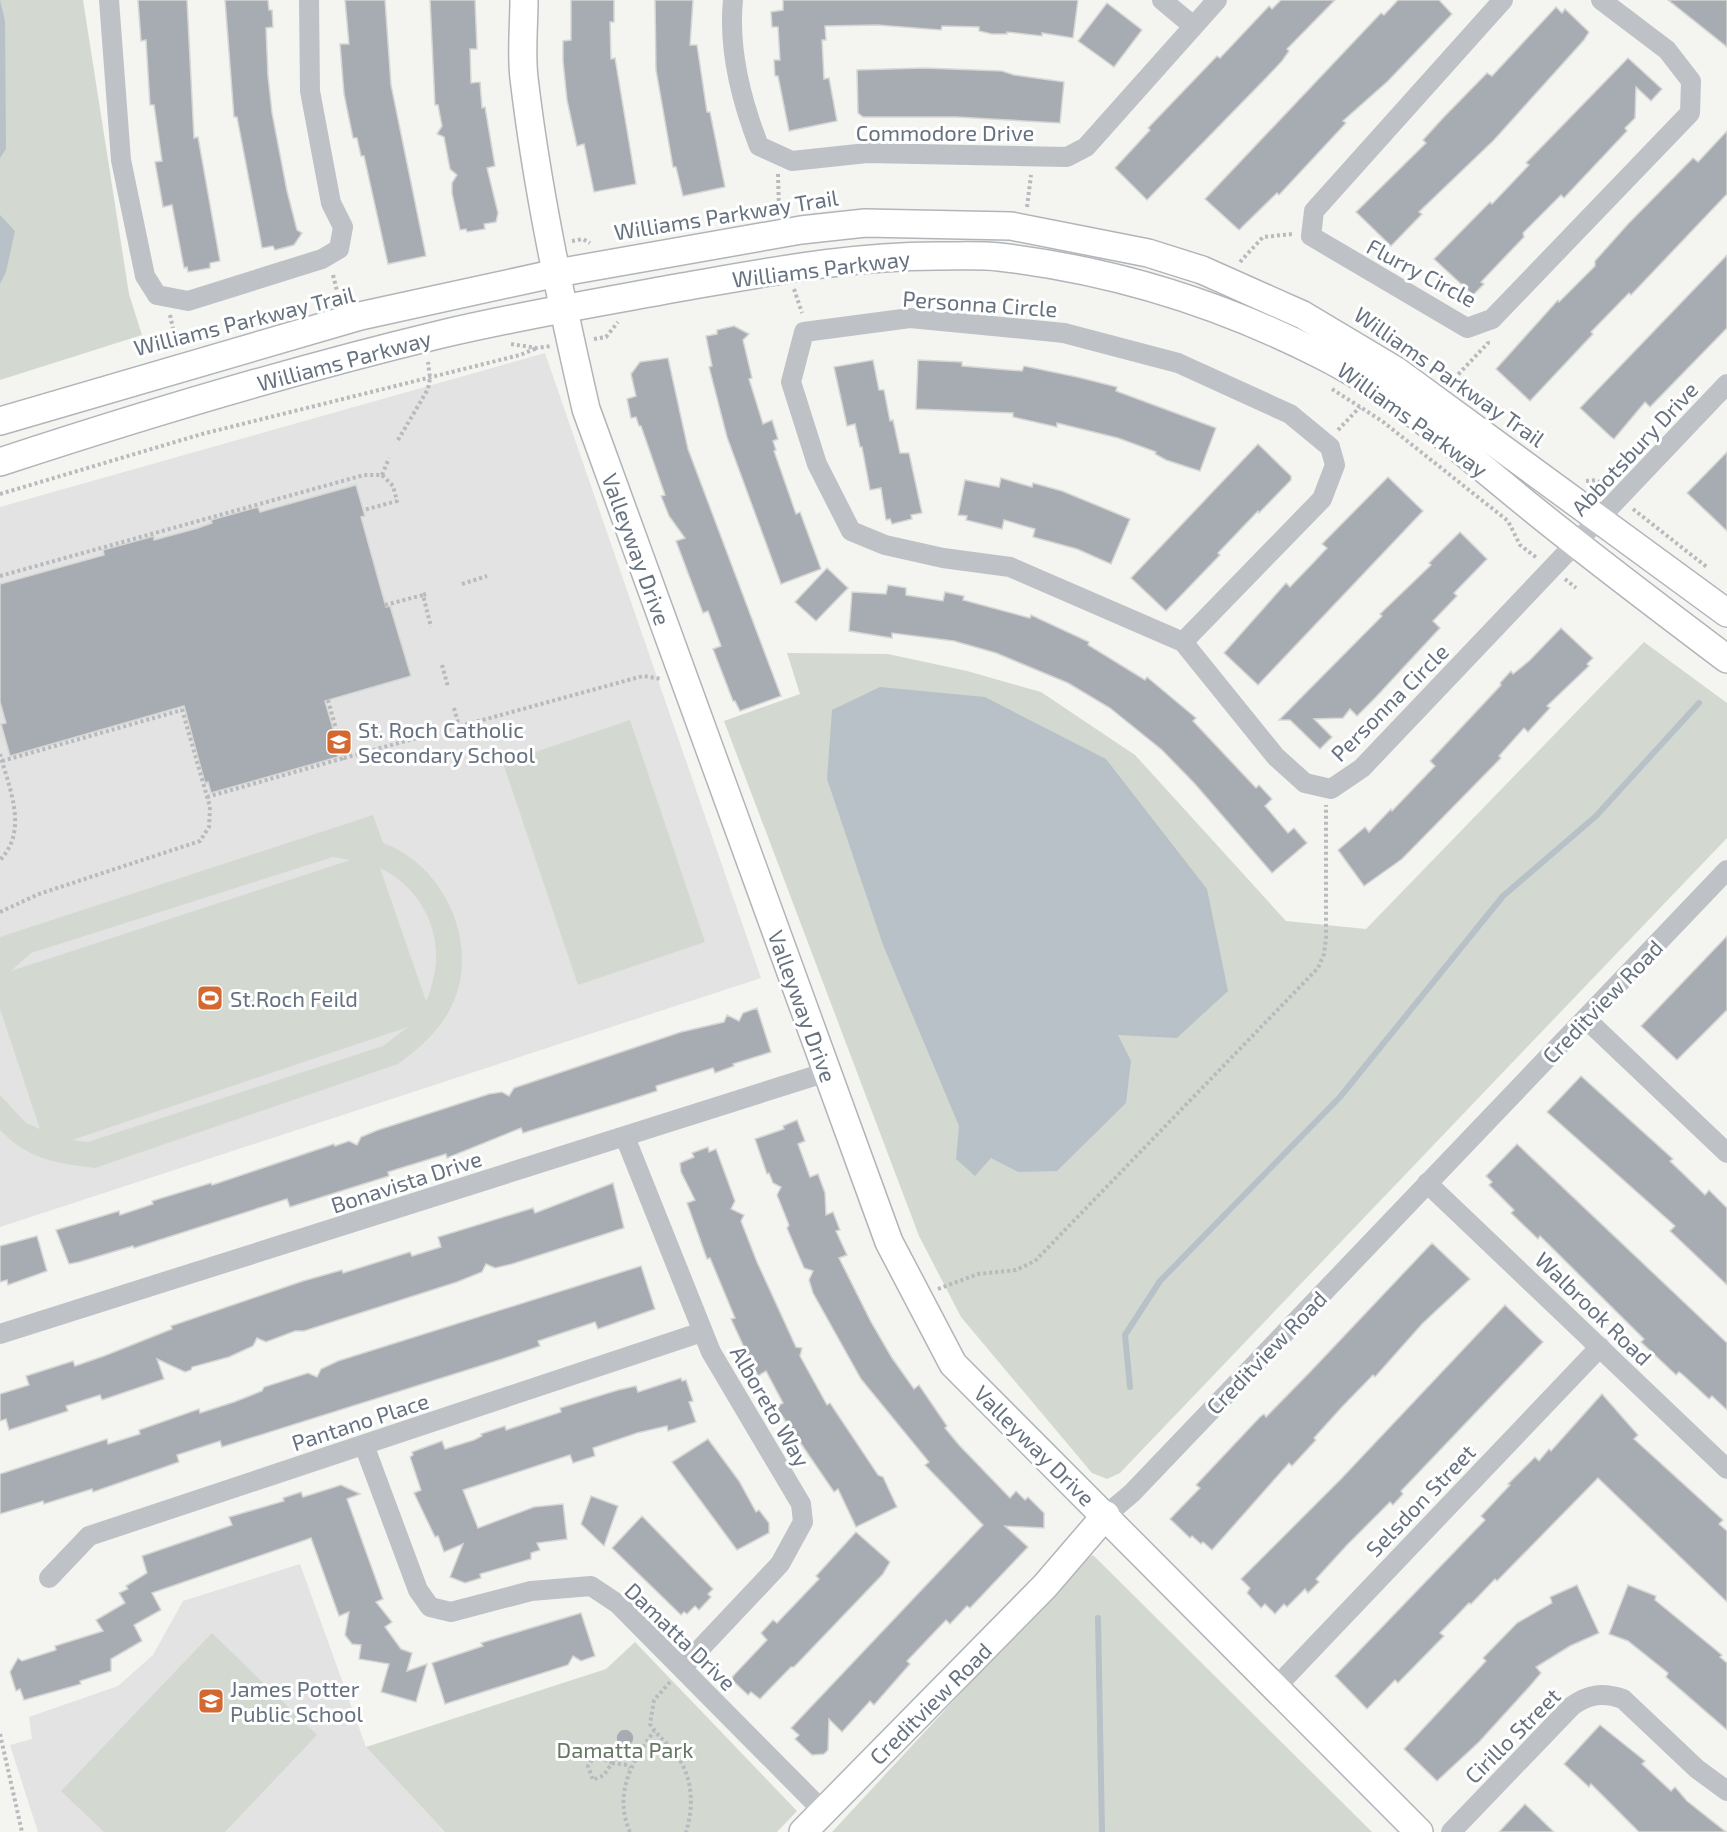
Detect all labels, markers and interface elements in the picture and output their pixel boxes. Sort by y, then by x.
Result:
street label: Commodore Drive [856,119,1034,145]
street label: Williams Parkway Trail [612,183,840,245]
street label: Flurry Circle [1363,232,1481,312]
street label: Williams Parkway [731,244,912,292]
street label: Williams Parkway Trail [130,280,358,360]
street label: Personna Circle [902,285,1058,321]
street label: Williams Parkway Trail [1349,300,1551,452]
street label: Williams Parkway [254,324,434,396]
street label: Williams Parkway [1333,356,1493,482]
street label: Abbotsbury Drive [1565,376,1703,520]
street label: Valleyway Drive [597,469,677,629]
street label: Personna Circle [1325,638,1453,766]
place label: St. Roch Catholic Secondary School [358,716,535,767]
school or university icon: St. Roch Catholic Secondary School [324,727,354,757]
street label: Valleyway Drive [763,926,843,1086]
street label: Creditview Road [1537,934,1667,1068]
sports icon: St.Roch Feild [195,983,225,1013]
place label: St.Roch Feild [230,985,358,1011]
street label: Bonavista Drive [327,1144,485,1218]
street label: Walbrook Road [1530,1246,1658,1370]
street label: Creditview Road [1201,1285,1331,1419]
street label: Alboreto Way [726,1341,816,1471]
street label: Valleyway Drive [969,1379,1101,1511]
street label: Pantano Place [288,1387,432,1455]
street label: Selsdon Street [1360,1439,1480,1561]
street label: Damatta Drive [620,1577,742,1695]
street label: Creditview Road [864,1637,996,1769]
place label: James Potter Public School [230,1675,364,1726]
street label: Cirillo Street [1459,1682,1565,1788]
school or university icon: James Potter Public School [196,1686,226,1716]
park label: Damatta Park [557,1736,693,1762]

